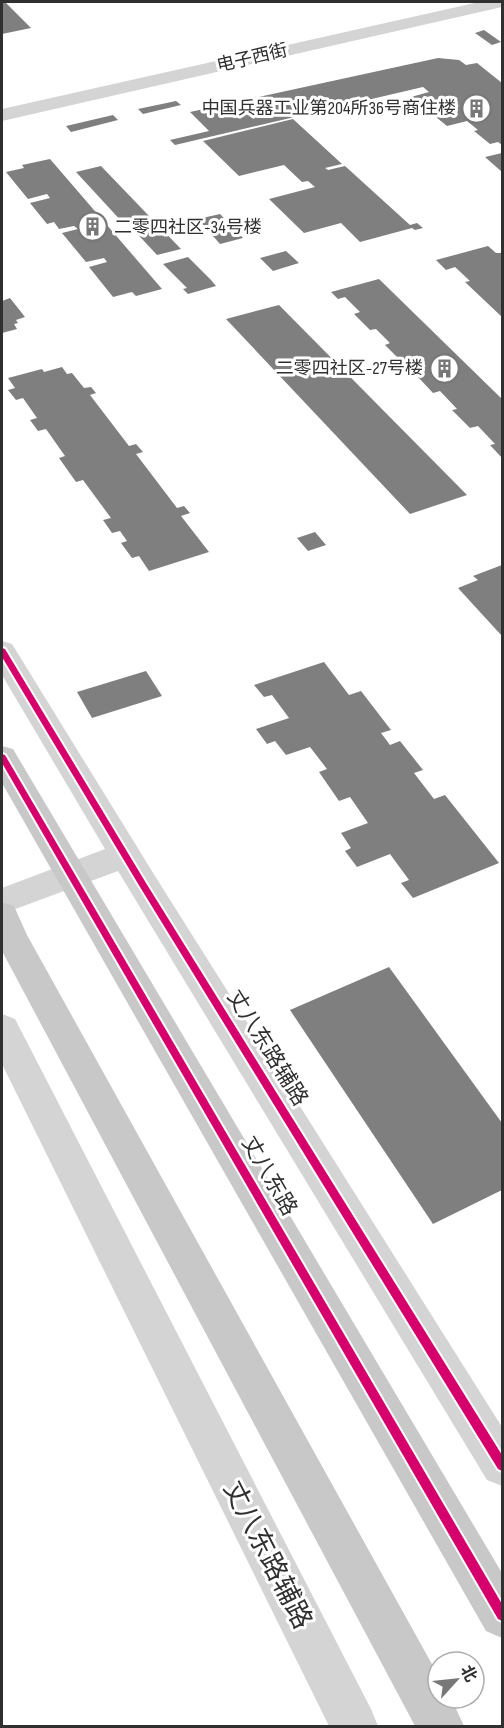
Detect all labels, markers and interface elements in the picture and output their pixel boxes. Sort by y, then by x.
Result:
street label: 电子西街 [215,40,289,76]
building icon: 中国兵器工业第204所36号商住楼 [461,92,493,124]
place label: 中国兵器工业第204所36号商住楼 [202,98,456,119]
building icon: 二零四社区-34号楼 [77,211,109,243]
place label: 二零四社区-34号楼 [114,217,262,238]
building icon: 二零四社区-27号楼 [428,352,460,384]
place label: 二零四社区-27号楼 [276,358,423,379]
street label: 丈八东路辅路 [221,985,313,1111]
street label: 丈八东路 [235,1131,303,1221]
street label: 丈八东路辅路 [216,1476,318,1634]
north arrow [426,1650,486,1710]
text: 北 [456,1662,480,1685]

